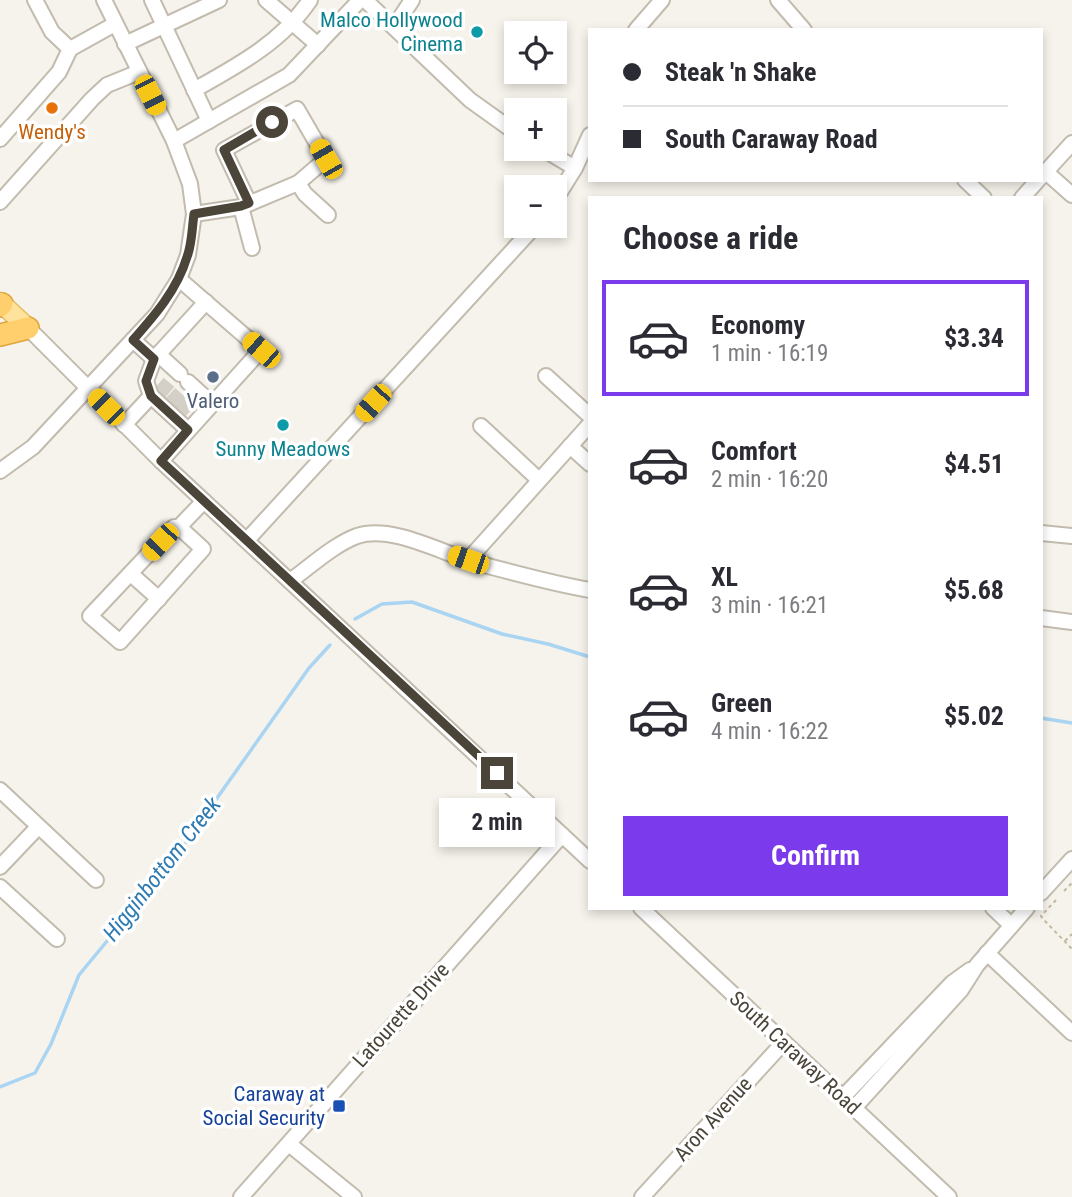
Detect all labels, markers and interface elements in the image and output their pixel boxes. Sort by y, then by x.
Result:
place label: Malco Hollywood Cinema [320,8,463,56]
map controls [504,21,567,238]
button: locate [504,21,567,84]
marker: Malco Hollywood Cinema [469,24,485,40]
text: Steak 'n Shake [665,57,817,87]
car [132,72,169,118]
button: + [504,98,567,161]
marker: Wendy's [44,100,60,116]
route start [256,106,288,138]
place label: Wendy's [18,120,86,144]
text: South Caraway Road [665,124,878,154]
car [307,136,346,182]
button: − [504,175,567,238]
text: Choose a ride [623,219,798,257]
icon: car [627,307,690,370]
text: Economy [711,310,805,340]
text: $3.34 [944,323,1004,353]
car [239,328,284,372]
text: 1 min · 16:19 [711,340,828,367]
marker: Valero [205,369,221,385]
car [352,380,395,426]
car [84,385,129,429]
place label: Valero [187,389,239,413]
marker: Sunny Meadows [275,417,291,433]
icon: car [627,433,690,496]
text: Comfort [711,436,797,466]
place label: Sunny Meadows [216,437,350,461]
text: $4.51 [944,449,1004,479]
text: 2 min · 16:20 [711,466,828,493]
car [138,519,183,565]
car [445,543,492,577]
icon: car [627,559,690,622]
text: XL [711,562,738,592]
text: $5.68 [944,575,1004,605]
text: 3 min · 16:21 [711,592,828,619]
icon: car [627,685,690,748]
text: Green [711,688,772,718]
text: $5.02 [944,701,1004,731]
text: 4 min · 16:22 [711,718,828,745]
route end [481,757,513,789]
water label: Higginbottom Creek [97,791,227,946]
callout: 2 min [439,798,555,846]
text: 2 min [471,809,523,836]
button: Confirm [623,816,1008,896]
street label: Latourette Drive [348,958,454,1072]
street label: South Caraway Road [725,986,865,1120]
street label: Aron Avenue [669,1072,757,1166]
place label: Caraway at Social Security [203,1082,325,1130]
marker: Caraway at Social Security [331,1098,347,1114]

